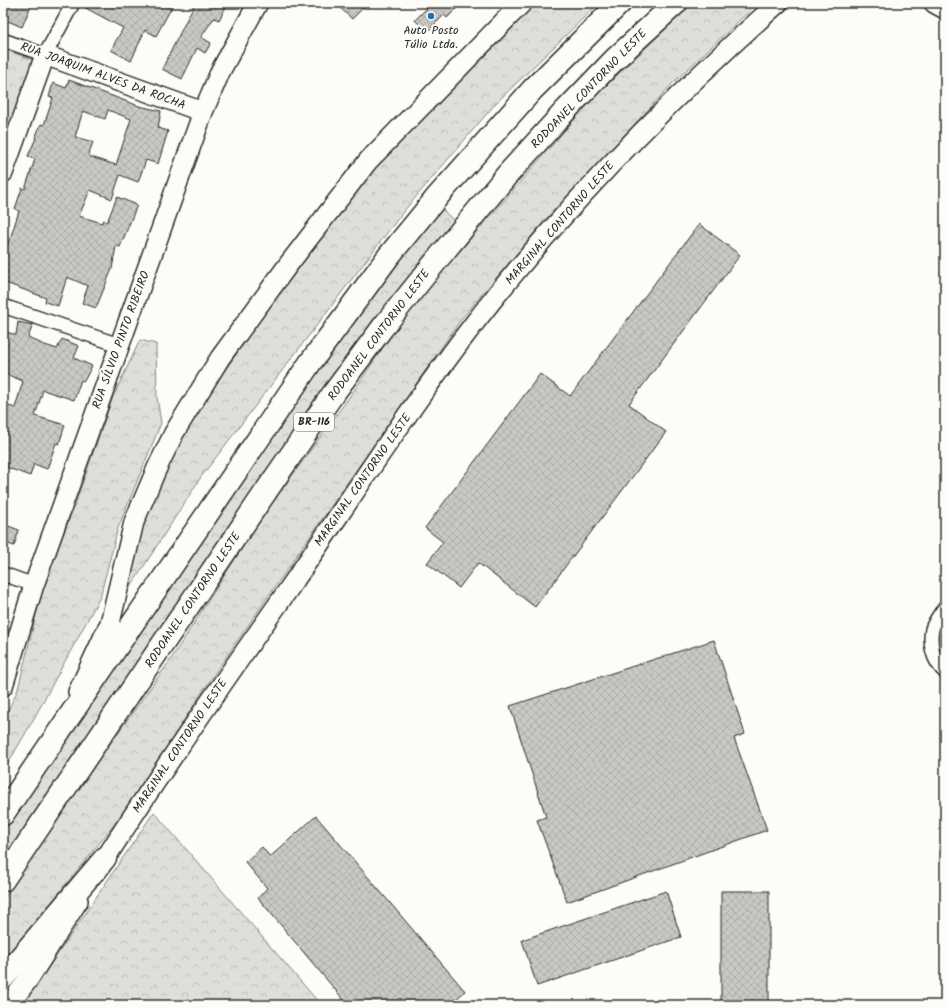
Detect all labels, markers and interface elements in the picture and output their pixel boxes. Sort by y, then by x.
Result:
marker: Auto Posto Túlio Ltda. [426,11,436,21]
place label: Auto Posto Túlio Ltda. [403,21,459,54]
street label: RODOANEL CONTORNO LESTE [526,24,652,153]
street label: RUA JOAQUIM ALVES DA ROCHA [18,37,188,115]
street label: MARGINAL CONTORNO LESTE [501,156,620,289]
street label: RODOANEL CONTORNO LESTE [323,264,435,405]
street label: RUA SÍLVIO PINTO RIBEIRO [87,268,155,412]
street label: MARGINAL CONTORNO LESTE [310,409,417,550]
road number: BR-116 [294,413,334,431]
street label: RODOANEL CONTORNO LESTE [140,527,246,672]
street label: MARGINAL CONTORNO LESTE [128,674,233,817]

